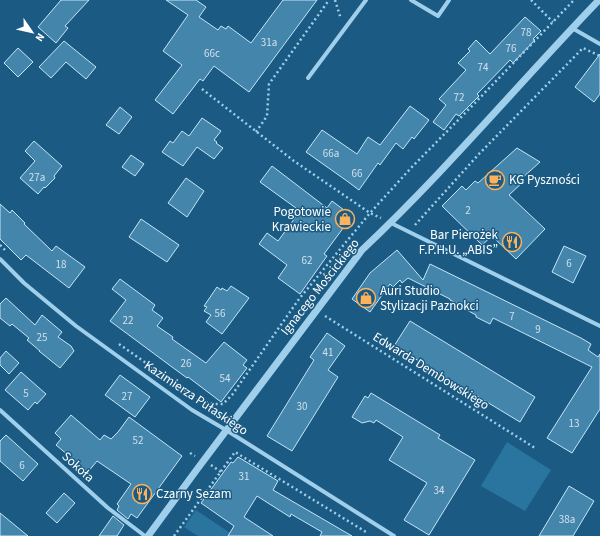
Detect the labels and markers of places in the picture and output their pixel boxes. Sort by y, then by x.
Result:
cafe icon: KG Pyszności [484,169,506,191]
place label: KG Pyszności [509,171,580,189]
place label: Pogotowie Krawieckie [272,203,331,236]
shop icon: Pogotowie Krawieckie [334,208,356,230]
place label: Bar Pierożek F.P.H.U. „ABIS” [419,226,499,259]
restaurant icon: Bar Pierożek F.P.H.U. „ABIS” [501,231,523,253]
place label: Auri Studio Stylizacji Paznokci [380,282,479,315]
shop icon: Auri Studio Stylizacji Paznokci [355,287,377,309]
restaurant icon: Czarny Sezam [131,483,153,505]
place label: Czarny Sezam [156,485,231,503]

